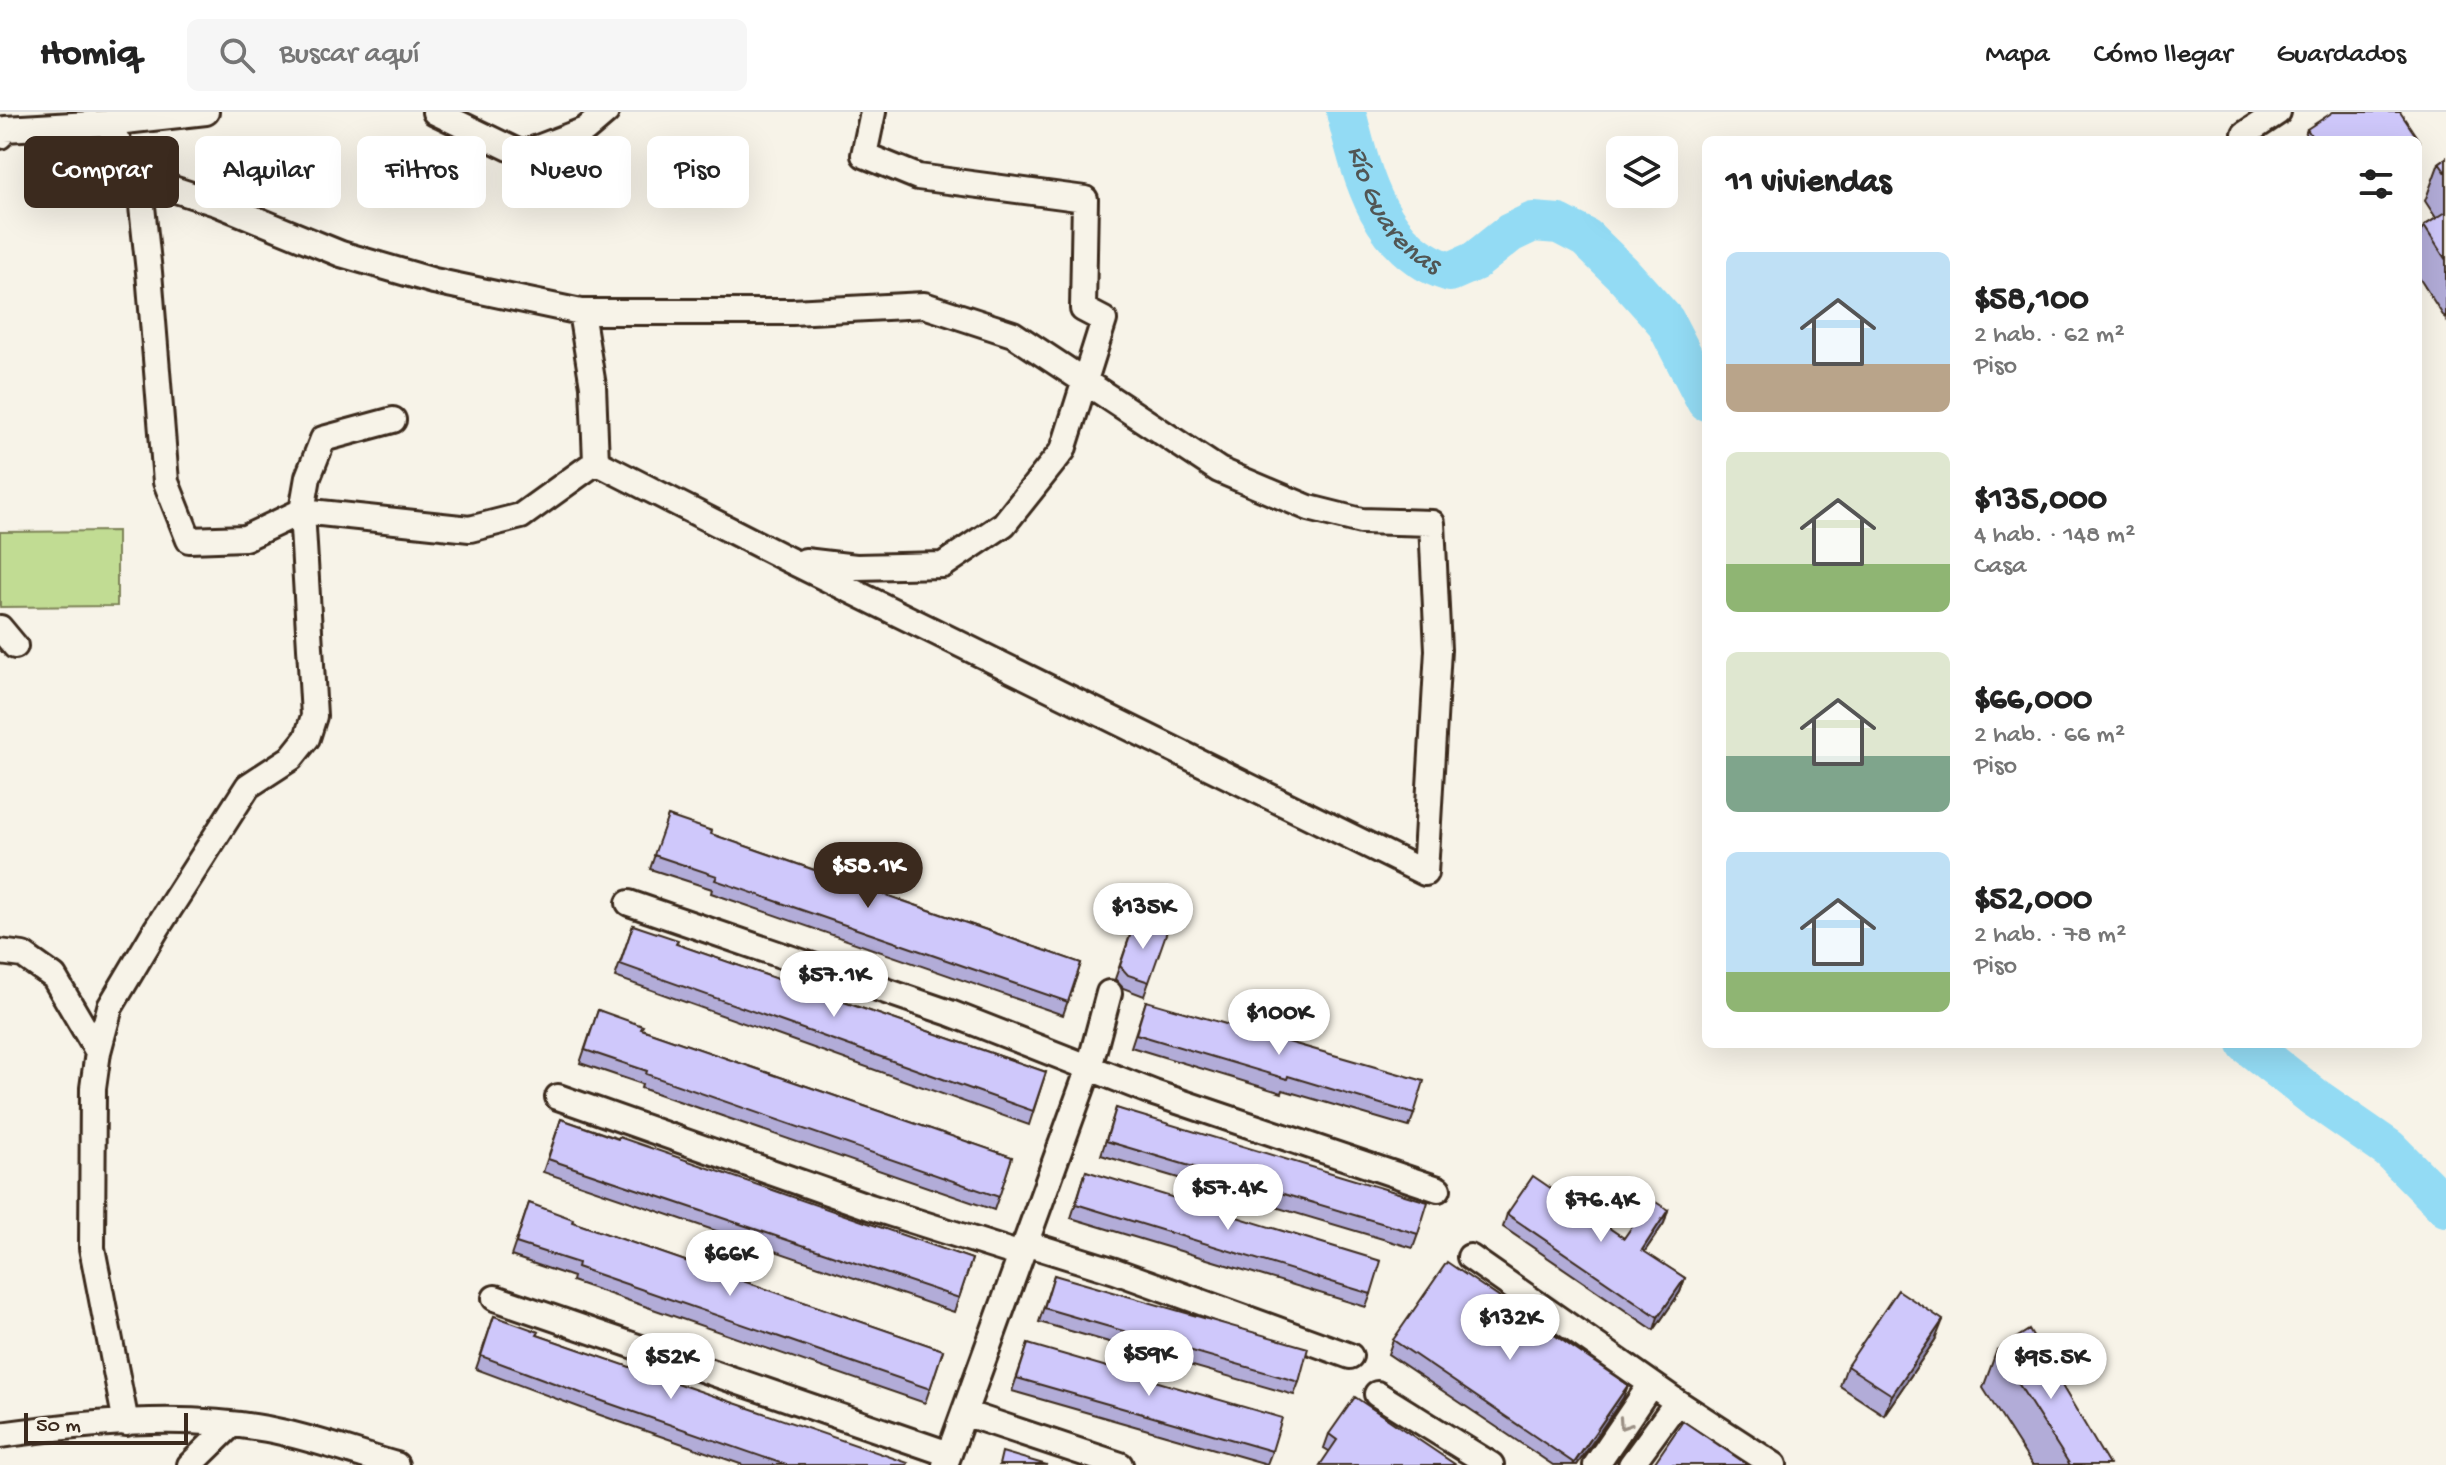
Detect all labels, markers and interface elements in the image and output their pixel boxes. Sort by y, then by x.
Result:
search box [187,19,747,91]
text: Homiq [40,33,139,77]
icon: search [215,33,259,77]
text: Buscar aquí [279,38,420,73]
text: Mapa [1985,39,2050,72]
text: Cómo llegar [2094,39,2233,72]
text: Guardados [2277,39,2406,72]
chip: Comprar [24,136,179,208]
chip: Alquilar [195,136,341,208]
chip: Filtros [357,136,486,208]
chip: Nuevo [502,136,631,208]
chip: Piso [647,136,749,208]
map controls [1606,136,1678,208]
button: layers [1606,136,1678,208]
water label: Río Guarenas [1339,142,1448,284]
icon: filters [2354,162,2398,206]
text: 11 viviendas [1726,164,1891,204]
text: $58,100 [1974,281,2089,321]
icon: home [1790,284,1886,380]
text: 2 hab. · 62 m² [1974,321,2125,352]
text: Piso [1974,352,2017,383]
text: $135,000 [1974,481,2107,521]
icon: home [1790,484,1886,580]
text: 4 hab. · 148 m² [1974,521,2135,552]
text: Casa [1974,552,2027,583]
text: $66,000 [1974,681,2092,721]
icon: home [1790,684,1886,780]
text: 2 hab. · 66 m² [1974,721,2125,752]
text: Piso [1974,752,2017,783]
pin: $58.1K [803,842,933,910]
text: $58.1K [832,852,904,883]
text: $52,000 [1974,881,2092,921]
pin: $135K [1087,883,1199,951]
icon: home [1790,884,1886,980]
text: $135K [1111,893,1175,924]
text: 2 hab. · 78 m² [1974,921,2126,952]
pin: $57.1K [769,951,899,1019]
text: Piso [1974,952,2017,983]
text: $57.1K [798,961,870,992]
pin: $100K [1223,989,1335,1057]
text: $100K [1246,999,1312,1030]
pin: $57.4K [1163,1164,1293,1232]
text: $57.4K [1191,1174,1265,1205]
pin: $76.4K [1536,1176,1666,1244]
text: $76.4K [1564,1186,1638,1217]
pin: $66K [683,1230,777,1298]
text: $66K [704,1240,756,1271]
pin: $132K [1454,1294,1566,1362]
text: $132K [1479,1304,1541,1335]
pin: $59K [1102,1330,1196,1398]
pin: $52K [624,1333,718,1401]
pin: $95.5K [1986,1333,2116,1401]
text: $59K [1123,1340,1175,1371]
text: $52K [645,1343,697,1374]
text: $95.5K [2014,1343,2088,1374]
scale bar [24,1409,188,1445]
text: 50 m [36,1414,81,1440]
one-way arrow [1619,1416,1634,1430]

